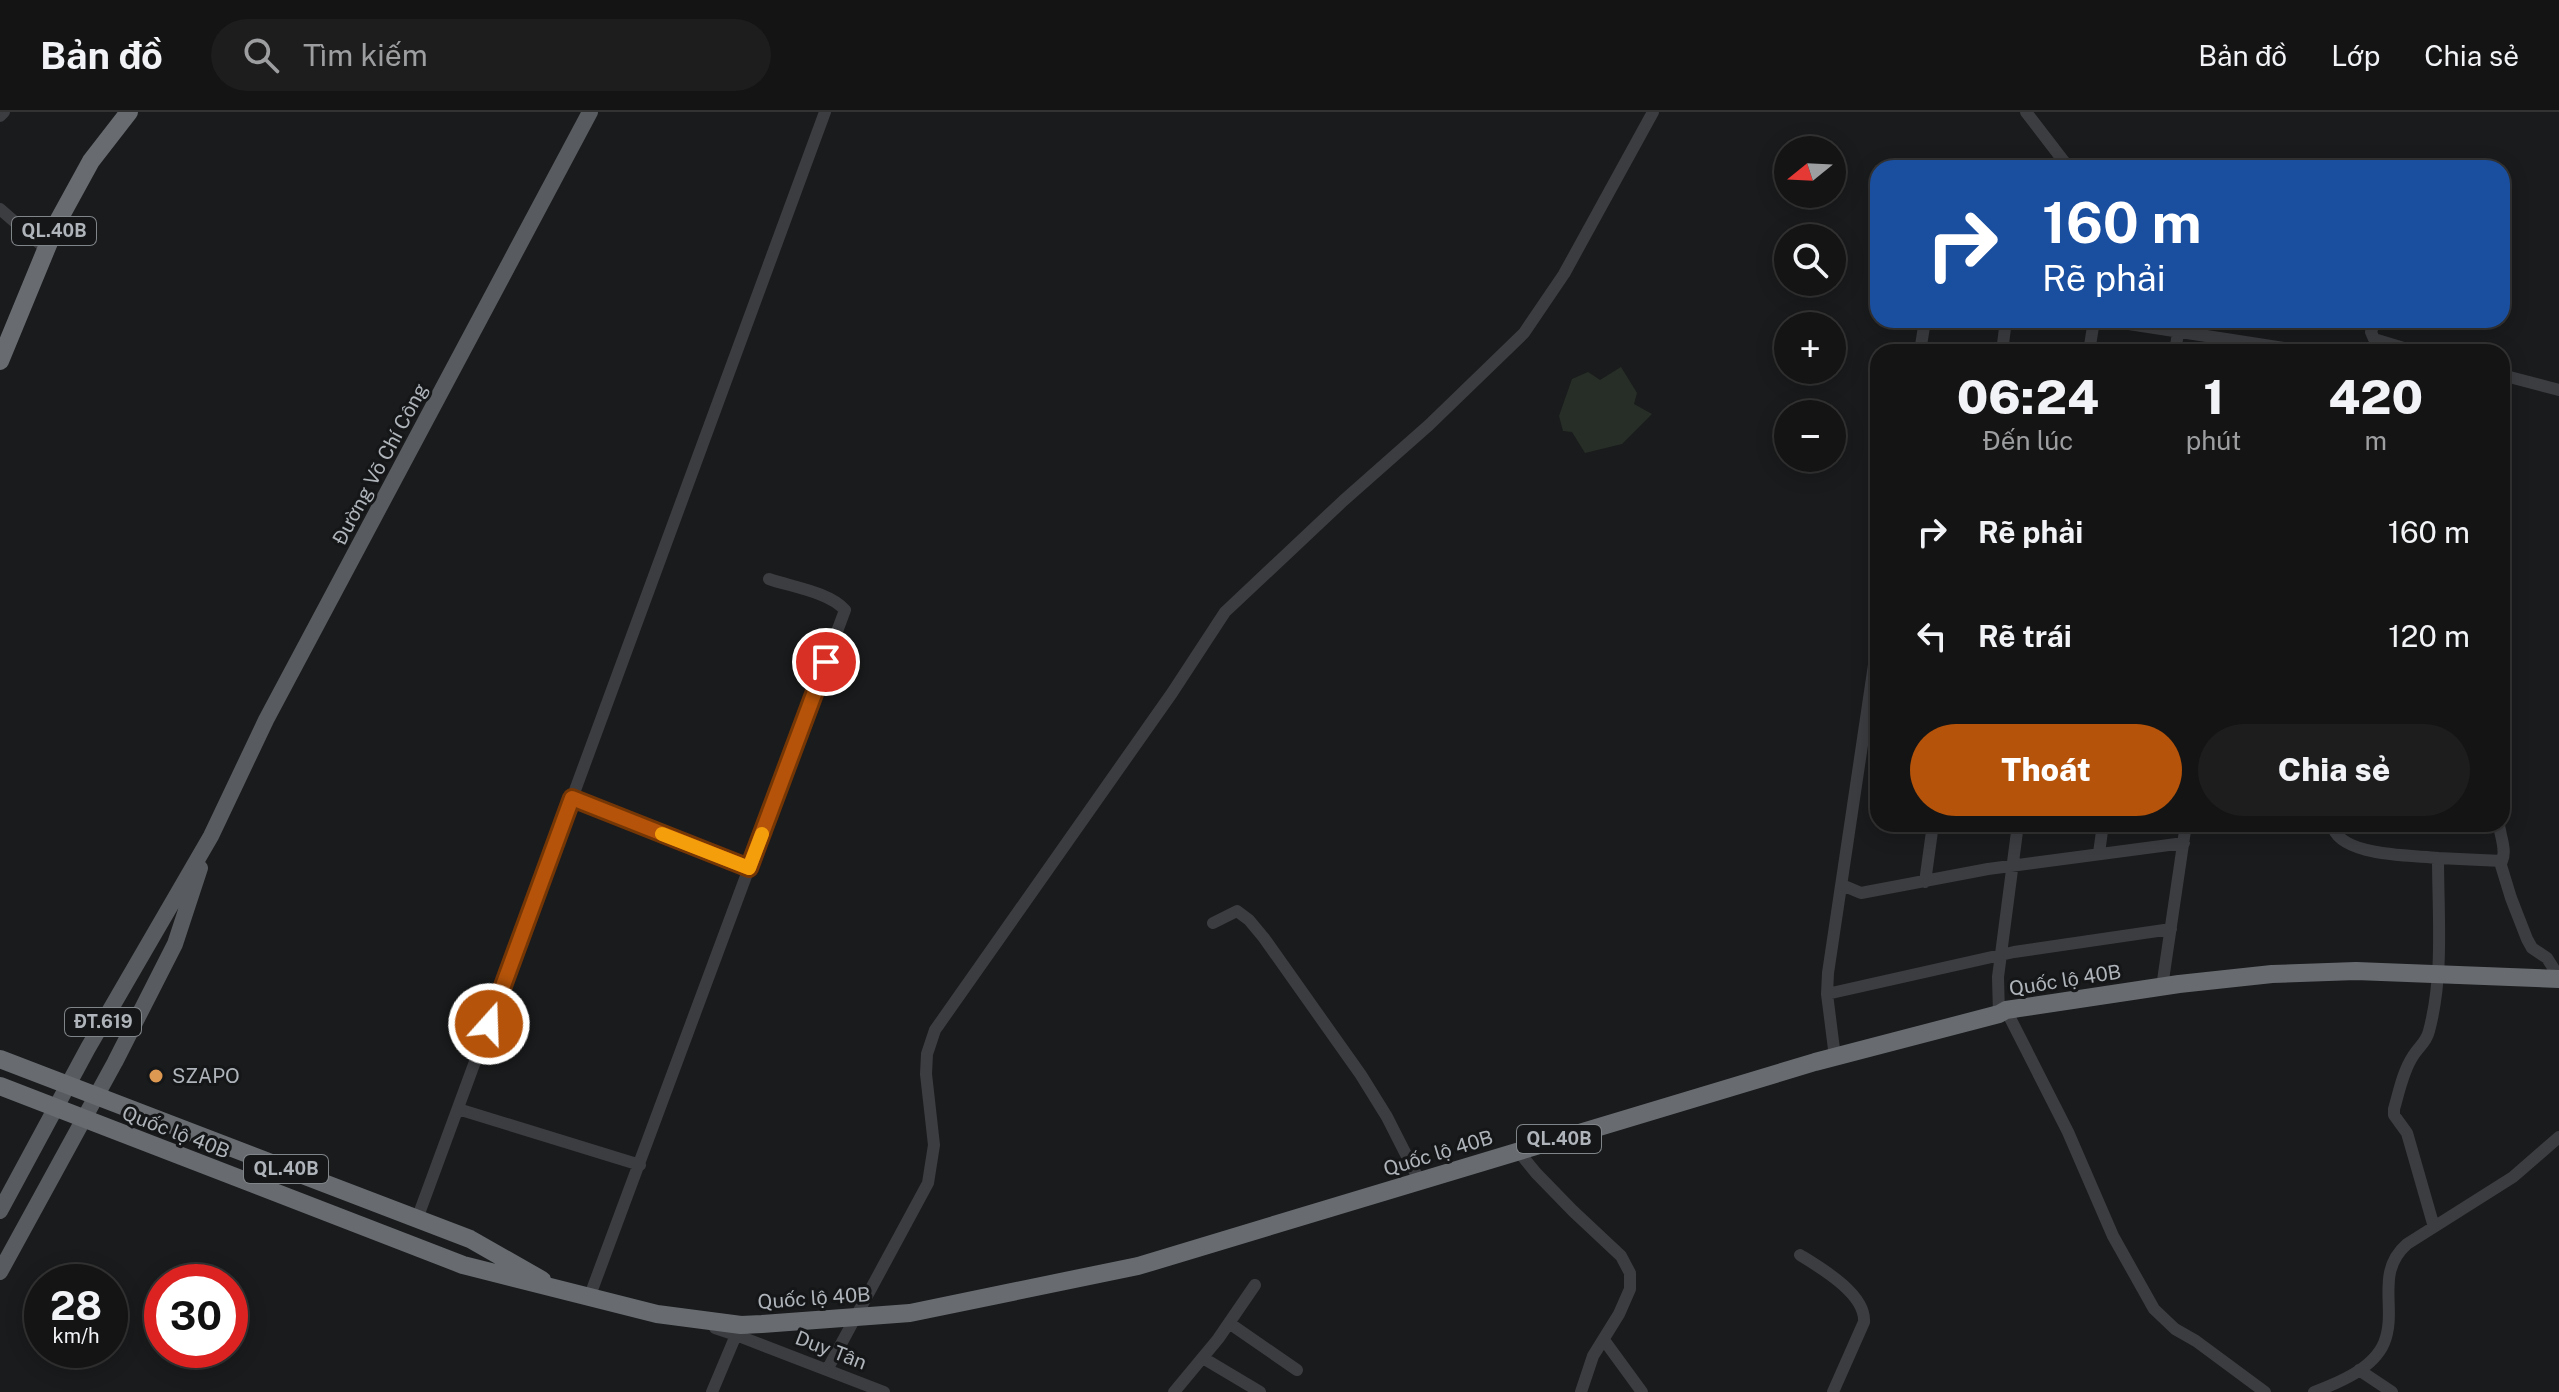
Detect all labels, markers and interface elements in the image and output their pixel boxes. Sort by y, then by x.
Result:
search box [211,19,771,91]
text: Bản đồ [40,33,163,78]
icon: search [239,33,283,77]
text: Tìm kiếm [303,37,428,73]
text: Bản đồ [2198,39,2287,72]
text: Lớp [2331,39,2380,72]
text: Chia sẻ [2424,39,2519,72]
north arrow [1774,136,1846,208]
map controls [1774,136,1846,472]
text: 160 m [2042,190,2202,256]
icon: right [1910,192,2014,296]
road number: QL.40B [12,217,96,245]
button: search [1774,224,1846,296]
text: Rẽ phải [2042,257,2166,299]
button: + [1774,312,1846,384]
text: 06:24 [1957,368,2099,425]
text: 1 [2203,368,2224,425]
text: 420 [2328,368,2423,425]
street label: Đường Võ Chí Công [327,379,433,549]
button: − [1774,400,1846,472]
text: Đến lúc [1982,425,2073,456]
text: phút [2186,425,2241,456]
text: m [2364,425,2387,456]
icon: right [1910,510,1954,554]
text: Rẽ phải [1978,514,2083,550]
text: 160 m [2388,514,2470,550]
icon: left [1910,614,1954,658]
text: Rẽ trái [1978,618,2072,654]
text: 120 m [2388,618,2470,654]
pin [792,628,860,696]
icon: arrive [804,640,848,684]
button: Thoát [1910,724,2182,816]
button: Chia sẻ [2198,724,2470,816]
street label: Quốc lộ 40B [2007,959,2123,1001]
position arrow [447,982,531,1066]
road number: ĐT.619 [65,1008,141,1036]
place label: SZAPO [172,1064,240,1088]
marker: SZAPO [147,1067,165,1085]
street label: Quốc lộ 40B [119,1100,233,1164]
street label: Quốc lộ 40B [1380,1125,1496,1181]
road number: QL.40B [1517,1125,1601,1153]
road number: QL.40B [244,1155,328,1183]
speed limit sign: 30 [144,1264,248,1368]
text: 28 [50,1282,102,1329]
street label: Quốc lộ 40B [757,1282,871,1314]
text: km/h [52,1324,100,1348]
street label: Duy Tân [792,1325,870,1375]

